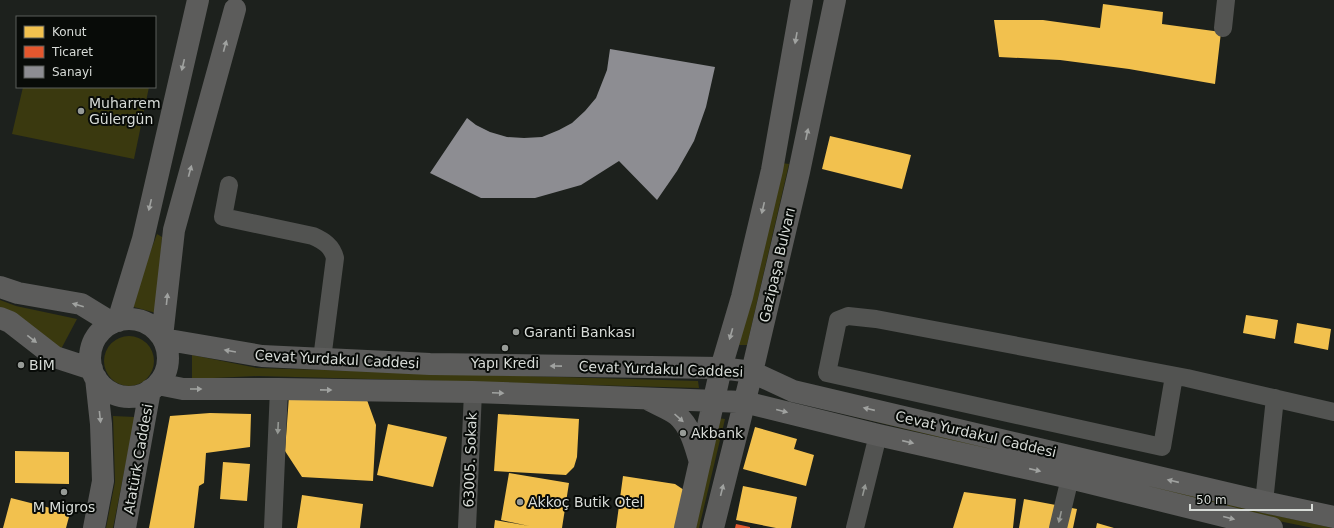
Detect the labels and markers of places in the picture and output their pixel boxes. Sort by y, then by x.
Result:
place label: Muharrem Gülergün [89,95,161,127]
marker: Muharrem Gülergün [76,106,86,116]
place label: Garanti Bankası [524,324,635,340]
marker: Garanti Bankası [511,327,521,337]
marker: Yapı Kredi [500,343,510,353]
place label: Yapı Kredi [470,355,539,371]
place label: BİM [29,356,55,373]
marker: BİM [16,360,26,370]
place label: Akbank [691,425,744,441]
marker: Akbank [678,428,688,438]
marker: M Migros [59,487,69,497]
place label: Akkoç Butik Otel [528,494,643,510]
marker: Akkoç Butik Otel [515,497,525,507]
place label: M Migros [33,499,95,515]

